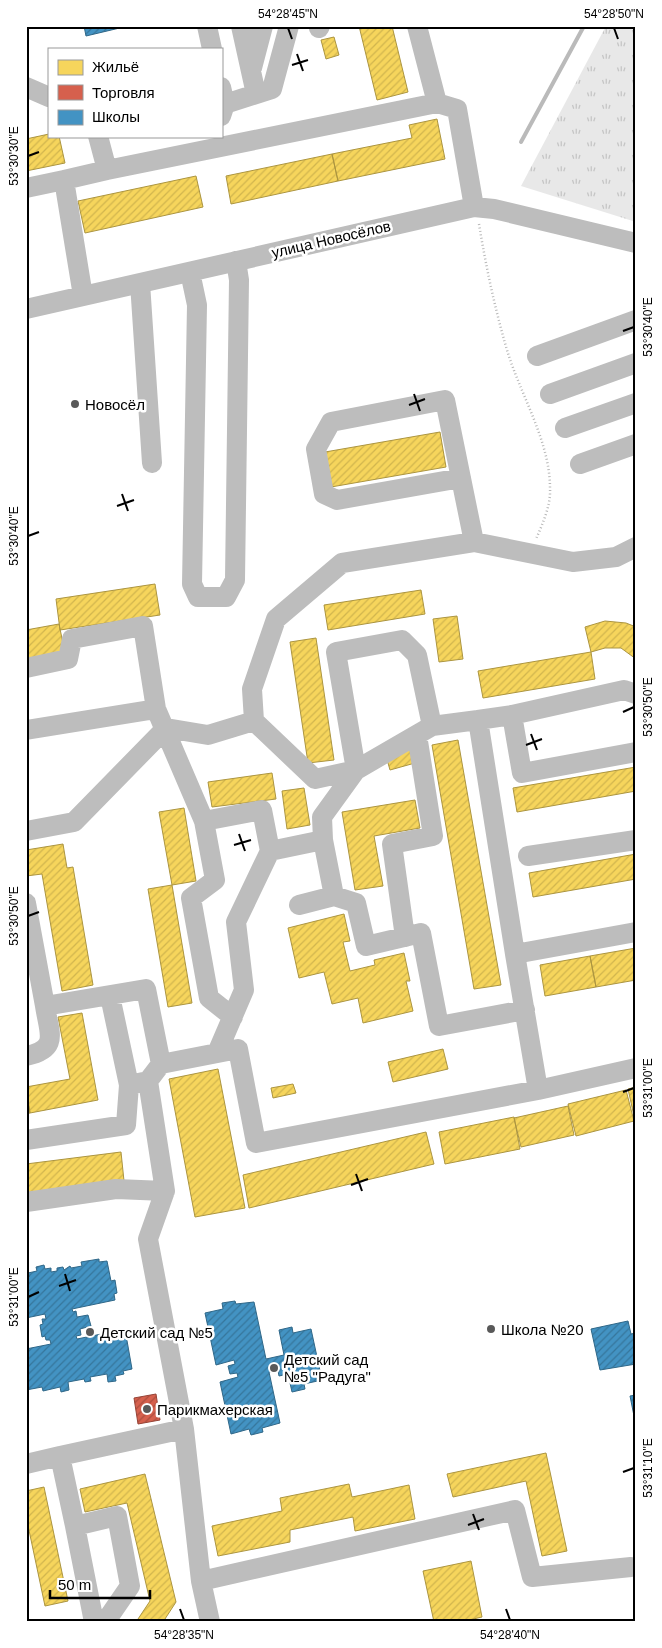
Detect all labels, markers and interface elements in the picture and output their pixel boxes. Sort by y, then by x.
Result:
text: 54°28'45"N [258,7,318,21]
text: 54°28'50"N [584,7,644,21]
legend [48,48,222,138]
text: Жильё [92,58,139,75]
text: Торговля [92,84,155,101]
text: Школы [92,108,140,125]
text: 53°30'30"E [7,126,21,186]
street label: улица Новосёлов [270,217,392,261]
text: 53°30'40"E [641,297,655,357]
place label: Новосёл [85,396,145,413]
marker: Новосёл [69,398,81,410]
text: 53°30'40"E [7,506,21,566]
text: 53°30'50"E [641,677,655,737]
text: 53°30'50"E [7,886,21,946]
text: 53°31'00"E [641,1058,655,1118]
text: 53°31'00"E [7,1267,21,1327]
place label: Школа №20 [501,1321,584,1338]
marker: Школа №20 [485,1323,497,1335]
place label: Детский сад №5 [100,1324,213,1341]
marker: Детский сад №5 [84,1326,96,1338]
place label: Детский сад №5 "Радуга" [284,1351,371,1385]
marker: Детский сад №5 "Радуга" [268,1362,280,1374]
place label: Парикмахерская [157,1401,273,1418]
marker: Парикмахерская [141,1403,153,1415]
text: 53°31'10"E [641,1438,655,1498]
scale bar [50,1568,150,1600]
text: 50 m [58,1576,91,1593]
text: 54°28'35"N [154,1628,214,1642]
text: 54°28'40"N [480,1628,540,1642]

